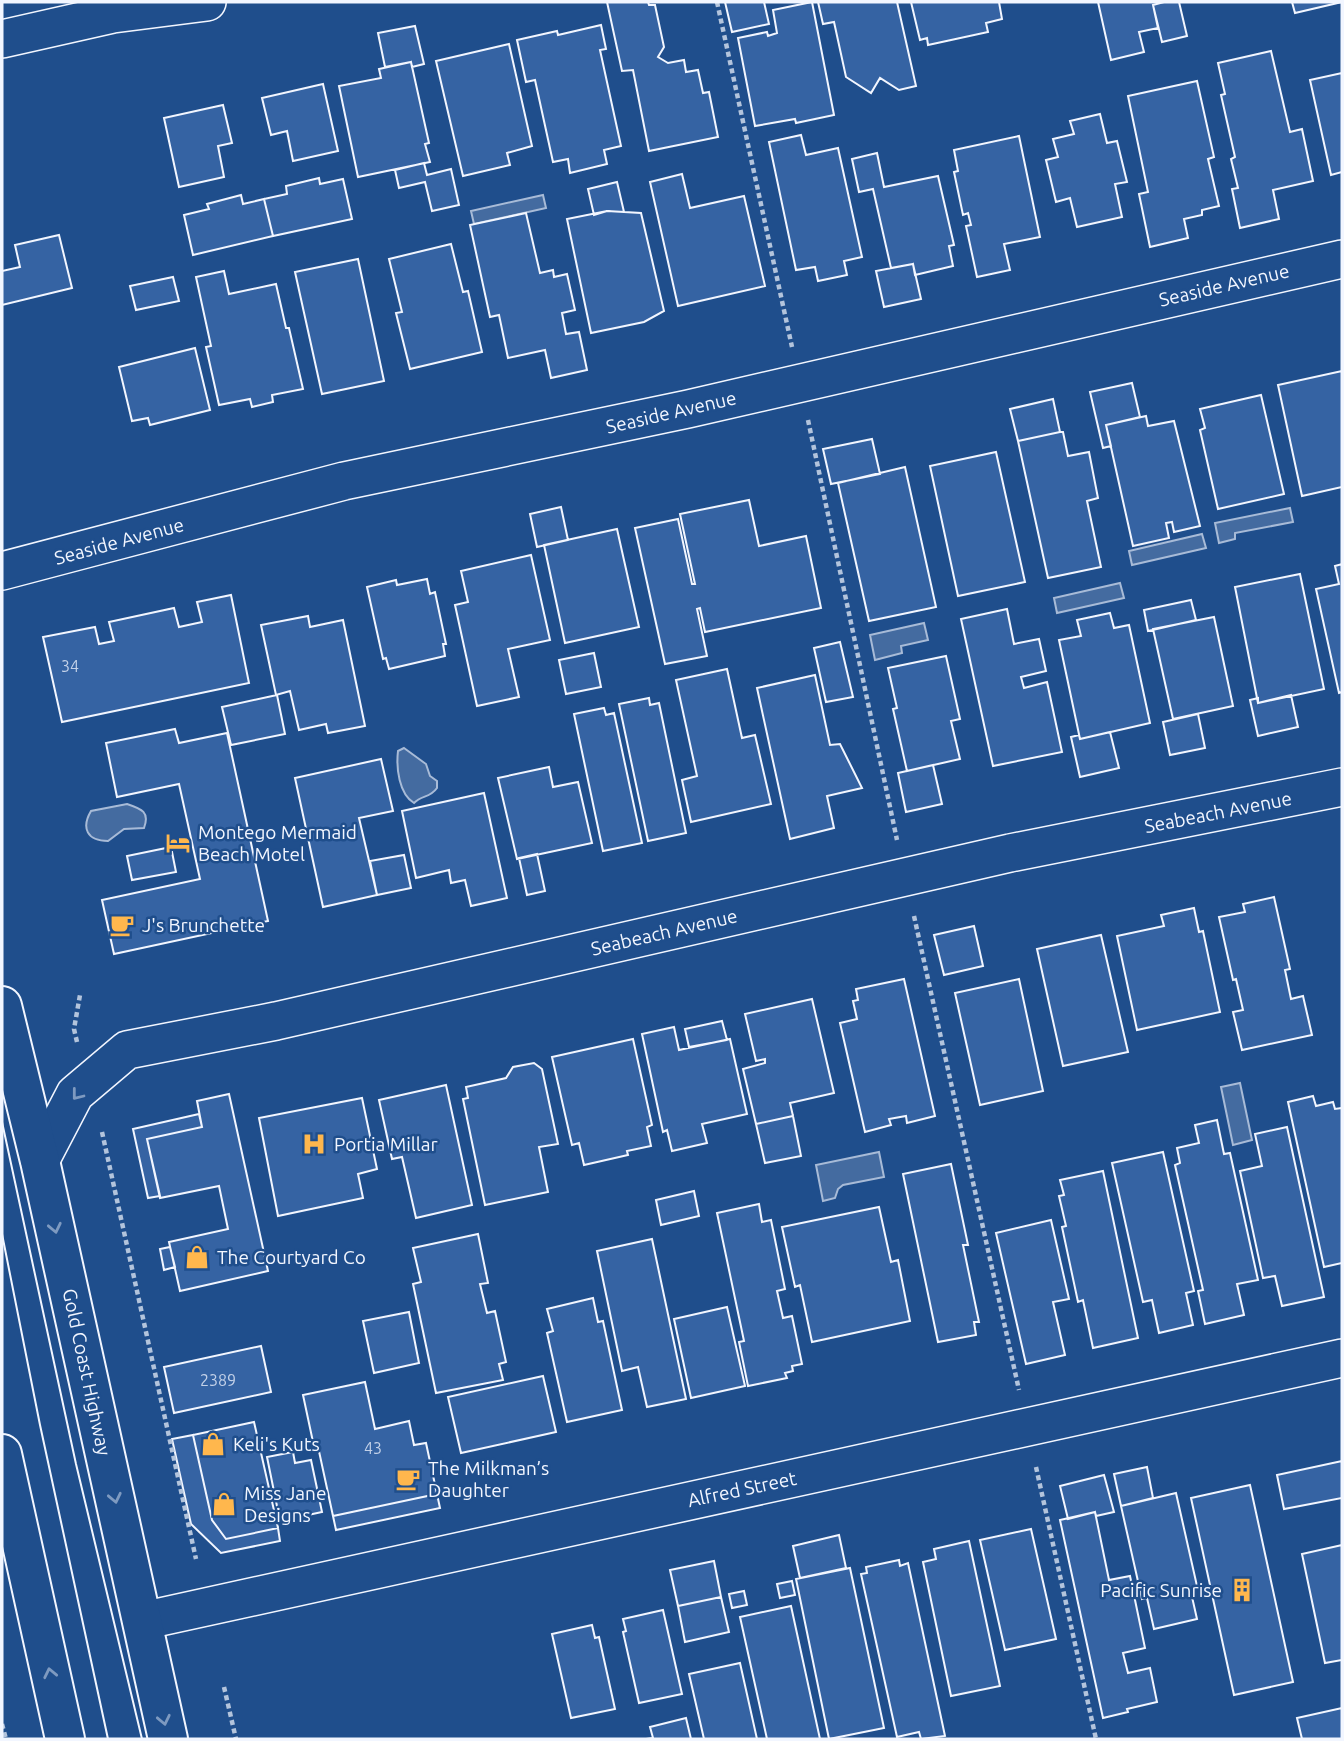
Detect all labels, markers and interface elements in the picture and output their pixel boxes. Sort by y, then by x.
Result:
street label: Seaside Avenue [1157,259,1291,311]
street label: Seaside Avenue [604,386,738,438]
street label: Seaside Avenue [52,513,186,569]
house number: 34 [61,657,79,675]
street label: Seabeach Avenue [1142,787,1294,837]
place label: Montego Mermaid Beach Motel [198,821,357,865]
hotel icon: Montego Mermaid Beach Motel [164,829,192,857]
street label: Seabeach Avenue [589,904,739,960]
cafe icon: J's Brunchette [108,911,136,939]
place label: J's Brunchette [142,914,265,936]
one-way arrow [73,1088,85,1100]
hospital icon: Portia Millar [300,1130,328,1158]
place label: Portia Millar [334,1133,438,1155]
one-way arrow [47,1222,62,1234]
shop icon: The Courtyard Co [183,1243,211,1271]
place label: The Courtyard Co [217,1246,366,1268]
street label: Gold Coast Highway [59,1287,115,1457]
house number: 2389 [200,1371,236,1389]
shop icon: Keli's Kuts [199,1430,227,1458]
place label: Keli's Kuts [233,1433,320,1455]
house number: 43 [364,1439,382,1457]
place label: The Milkman’s Daughter [428,1457,549,1501]
cafe icon: The Milkman’s Daughter [394,1465,422,1493]
street label: Alfred Street [686,1467,799,1511]
place label: Miss Jane Designs [244,1482,326,1526]
shop icon: Miss Jane Designs [210,1490,238,1518]
one-way arrow [106,1492,121,1504]
building icon: Pacific Sunrise [1228,1576,1256,1604]
place label: Pacific Sunrise [1100,1579,1222,1601]
one-way arrow [44,1667,58,1679]
one-way arrow [156,1714,170,1726]

